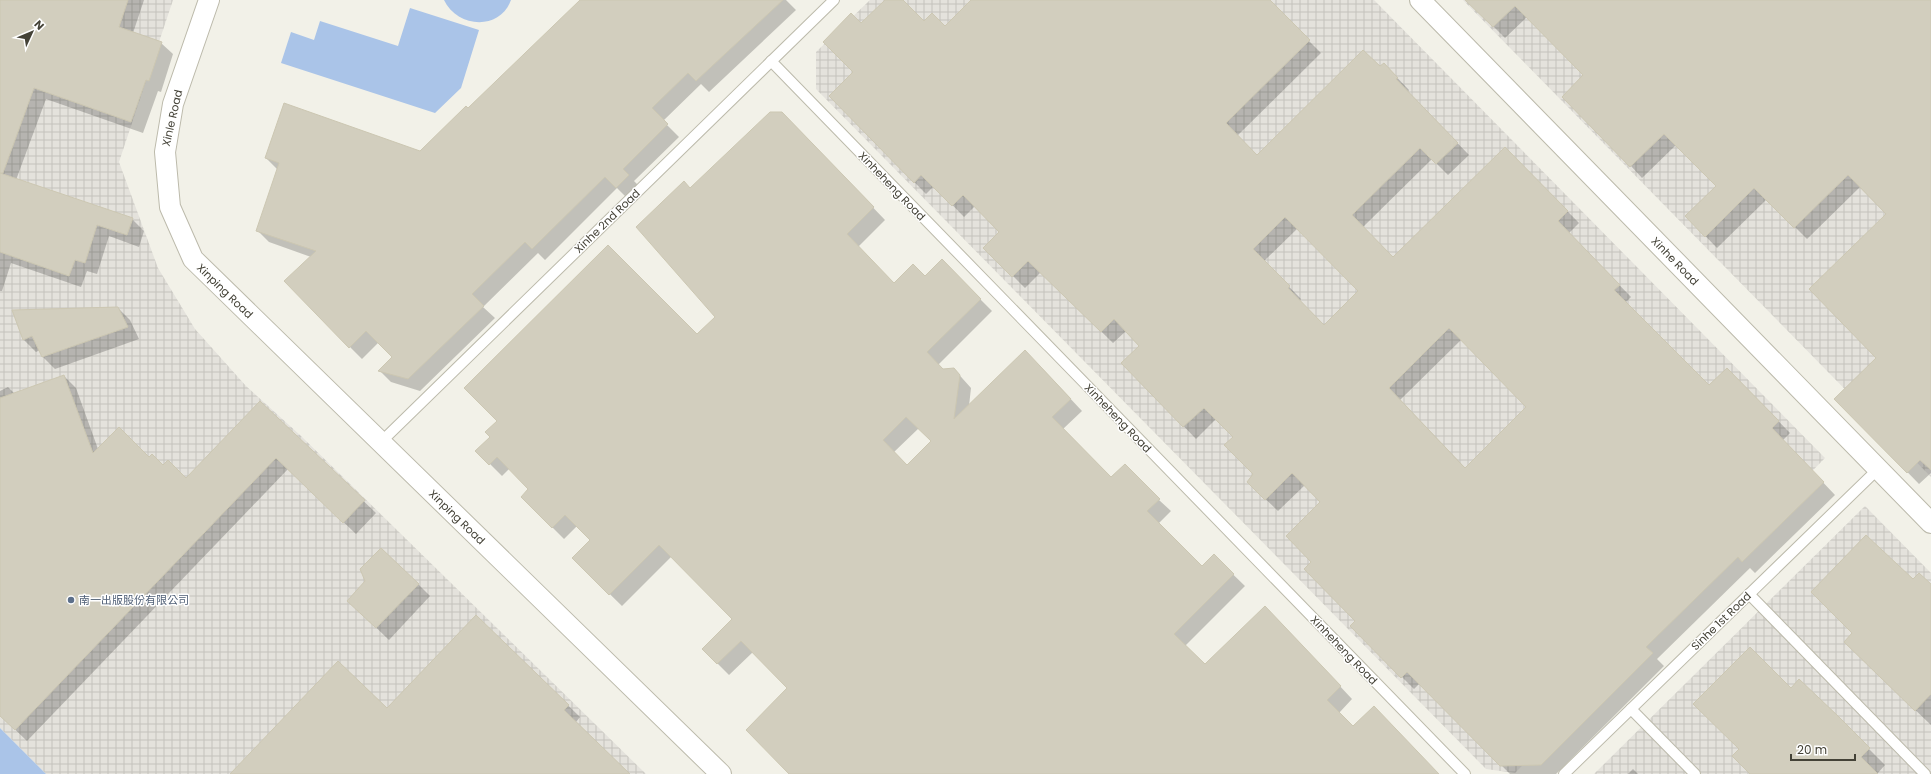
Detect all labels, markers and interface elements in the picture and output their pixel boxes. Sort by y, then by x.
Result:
north arrow [12,12,52,52]
text: N [31,17,48,34]
street label: Xinle Road [158,88,186,148]
street label: Xinheheng Road [855,148,929,224]
street label: Xinhe 2nd Road [571,185,643,257]
street label: Xinhe Road [1648,233,1702,289]
street label: Xinping Road [193,260,257,322]
street label: Xinheheng Road [1081,380,1155,456]
street label: Xinping Road [425,486,489,548]
street label: Sinhe 1st Road [1687,588,1755,654]
place label: 南一出版股份有限公司 [79,592,189,608]
marker: 南一出版股份有限公司 [66,595,76,605]
street label: Xinheheng Road [1307,612,1381,688]
scale bar [1791,736,1855,762]
text: 20 m [1797,741,1827,758]

